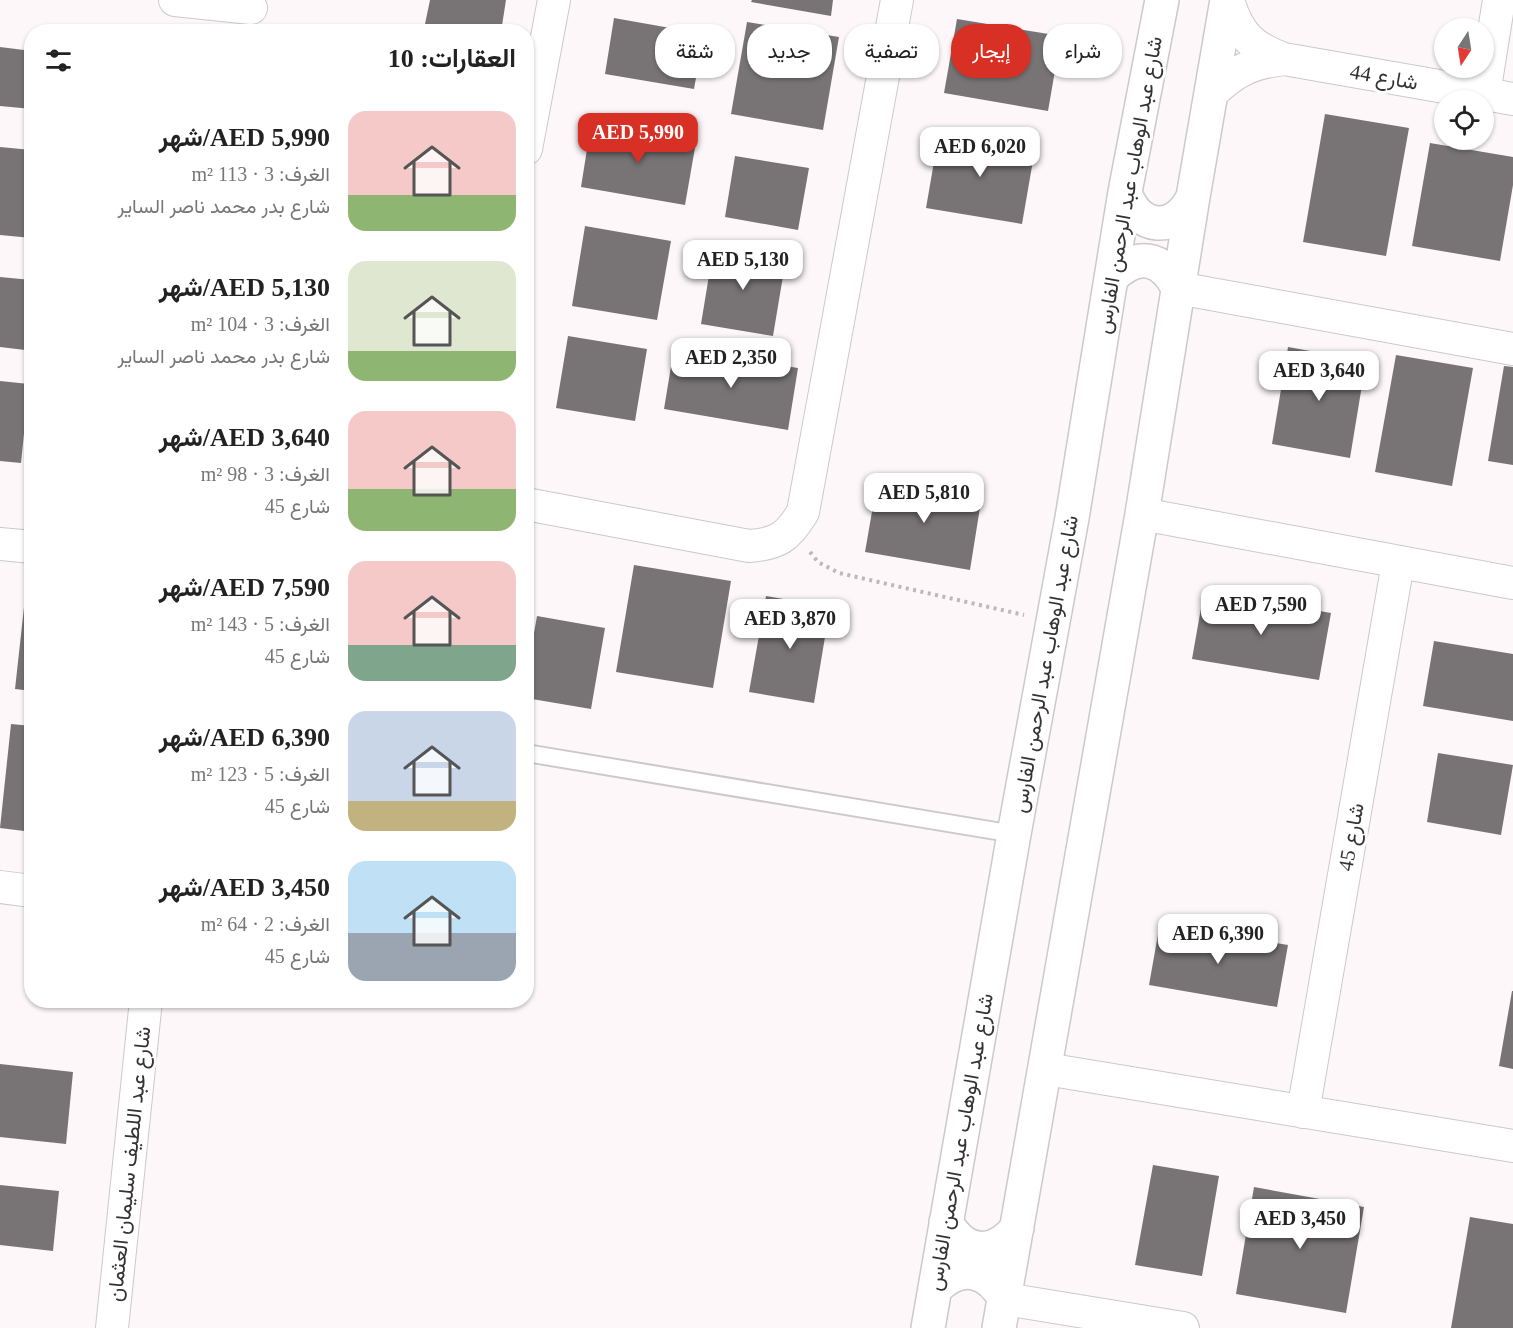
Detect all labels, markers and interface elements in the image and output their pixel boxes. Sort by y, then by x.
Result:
north arrow [1434,18,1494,78]
map controls [1434,18,1494,150]
chip: شقة [655,24,735,78]
chip: جديد [747,24,832,78]
chip: تصفية [844,24,939,78]
chip: إيجار [951,24,1031,78]
chip: شراء [1043,24,1122,78]
street label: شارع عبد الوهاب عبد الرحمن الفارس [1091,34,1169,336]
icon: filters [42,44,75,77]
text: العقارات: 10 [388,44,516,73]
street label: شارع 44 [1348,59,1420,97]
button: locate [1434,90,1494,150]
pin: AED 5,990 [569,113,707,164]
text: AED 5,990 [592,121,684,143]
text: AED 5,990/شهر [159,123,330,152]
pin: AED 6,020 [911,127,1049,178]
icon: home [396,135,468,207]
text: AED 6,020 [934,135,1026,157]
text: الغرف: 3 · 113 m² [191,163,330,185]
text: شارع بدر محمد ناصر الساير [117,195,330,217]
pin: AED 5,130 [674,240,812,291]
text: AED 5,130 [697,248,789,270]
text: AED 5,130/شهر [159,273,330,302]
icon: home [396,285,468,357]
text: الغرف: 3 · 104 m² [191,313,330,335]
pin: AED 2,350 [662,338,800,389]
text: شارع بدر محمد ناصر الساير [117,345,330,367]
text: AED 2,350 [685,346,777,368]
pin: AED 3,640 [1250,351,1388,402]
text: AED 3,640 [1273,359,1365,381]
text: AED 3,640/شهر [159,423,330,452]
icon: home [396,435,468,507]
text: الغرف: 3 · 98 m² [201,463,330,485]
pin: AED 5,810 [855,473,993,524]
text: AED 5,810 [878,481,970,503]
text: شارع 45 [265,495,330,517]
street label: شارع عبد الوهاب عبد الرحمن الفارس [1007,513,1085,815]
text: AED 7,590/شهر [159,573,330,602]
icon: home [396,585,468,657]
pin: AED 7,590 [1192,585,1330,636]
text: AED 7,590 [1215,593,1307,615]
pin: AED 3,870 [721,599,859,650]
text: AED 3,870 [744,607,836,629]
text: الغرف: 5 · 143 m² [191,613,330,635]
text: شارع 45 [265,645,330,667]
text: AED 6,390/شهر [159,723,330,752]
icon: home [396,735,468,807]
text: الغرف: 5 · 123 m² [191,763,330,785]
text: شارع 45 [265,795,330,817]
street label: شارع 45 [1333,801,1371,873]
text: AED 3,450/شهر [159,873,330,902]
icon: home [396,885,468,957]
text: الغرف: 2 · 64 m² [201,913,330,935]
pin: AED 6,390 [1149,914,1287,965]
text: AED 6,390 [1172,922,1264,944]
text: شارع 45 [265,945,330,967]
street label: شارع عبد الوهاب عبد الرحمن الفارس [922,991,1000,1293]
street label: شارع عبد اللطيف سليمان العثمان [103,1025,157,1303]
pin: AED 3,450 [1231,1199,1369,1250]
text: AED 3,450 [1254,1207,1346,1229]

